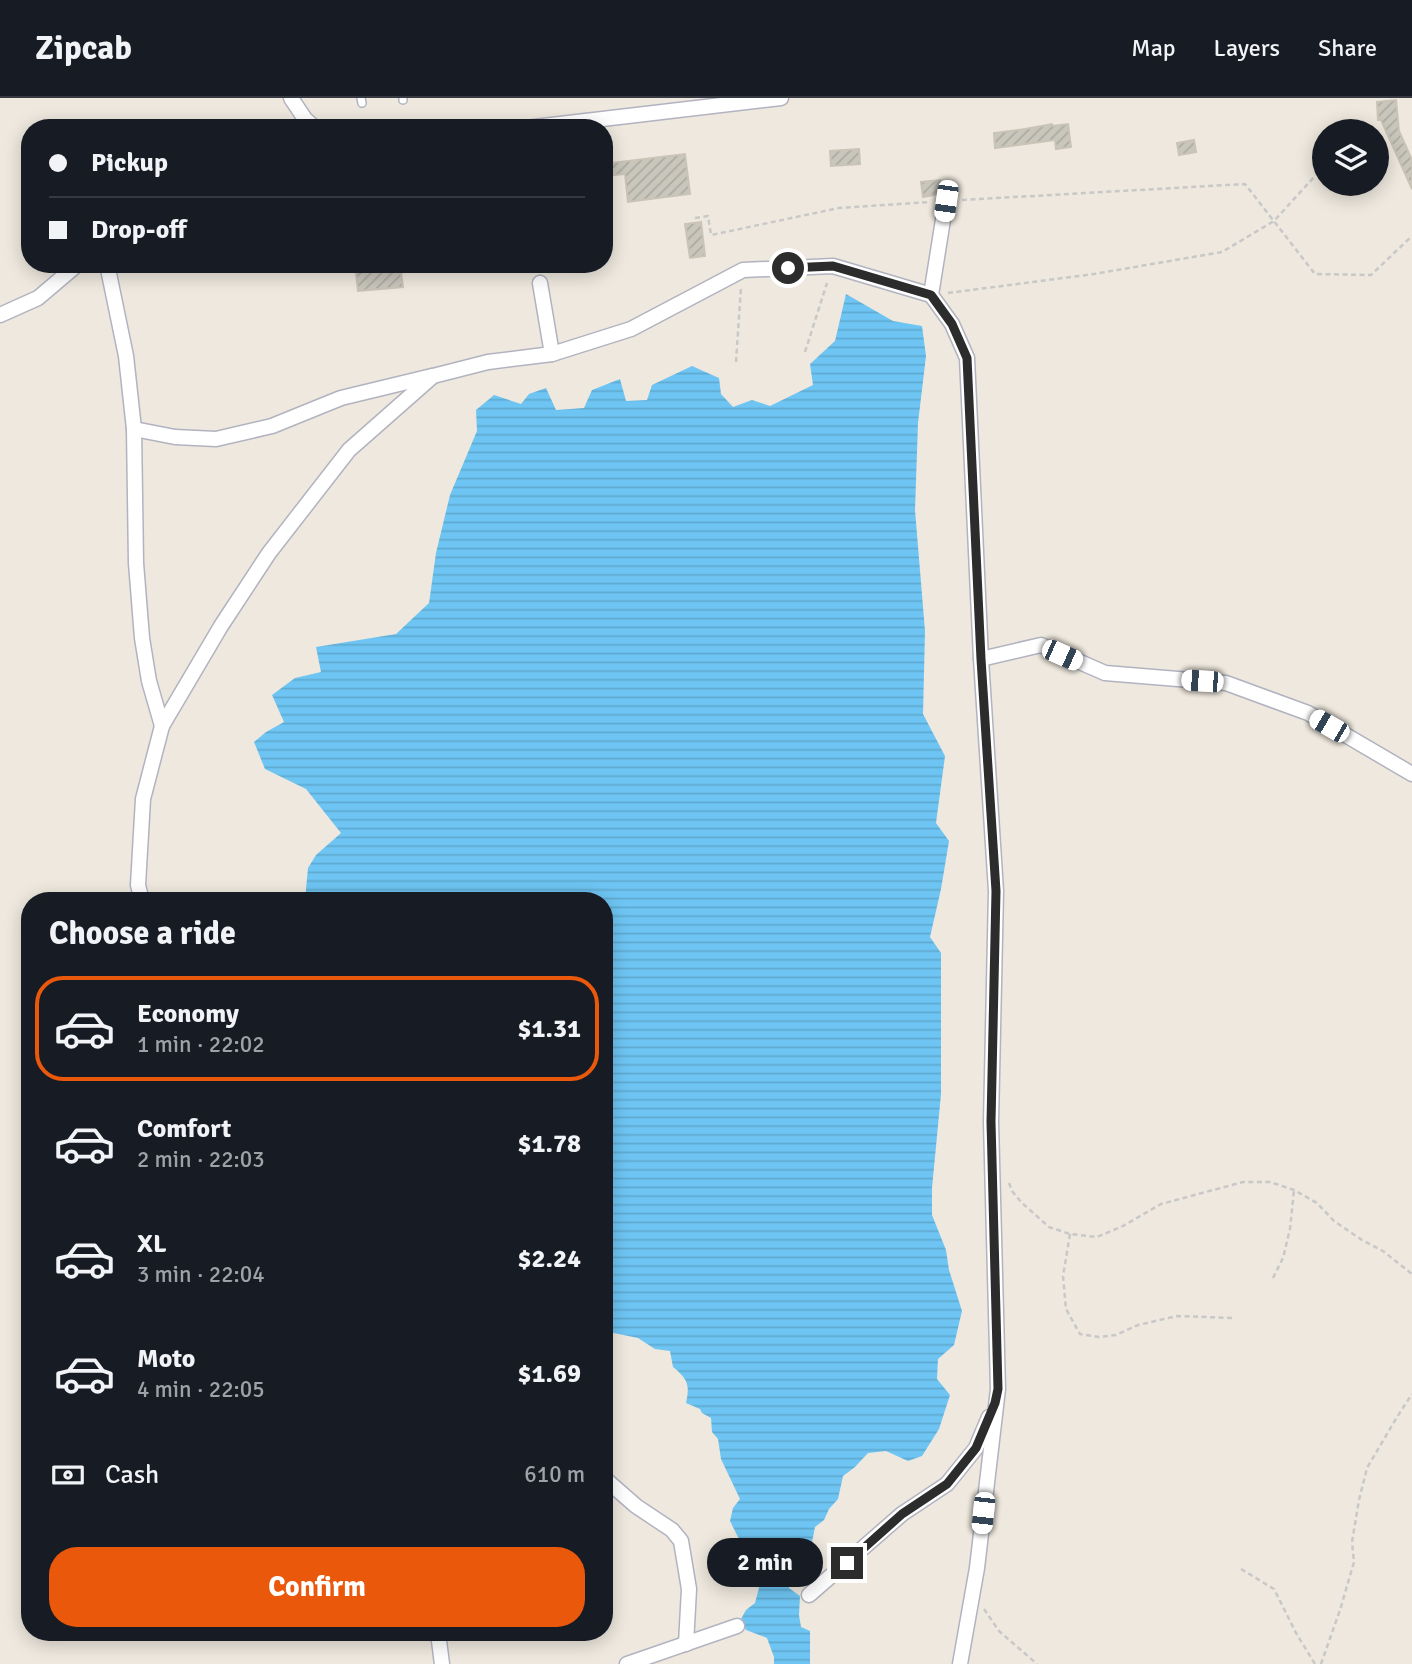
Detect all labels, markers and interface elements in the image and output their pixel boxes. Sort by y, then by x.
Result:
text: Zipcab [35,28,132,69]
text: Map [1131,33,1176,63]
text: Layers [1214,33,1280,63]
text: Share [1318,33,1377,63]
map controls [1312,119,1389,196]
button: layers [1312,119,1389,196]
text: Pickup [91,147,168,179]
car [933,179,960,223]
text: Drop-off [91,214,187,246]
route start [772,252,804,284]
car [1039,637,1086,673]
car [1181,669,1224,693]
car [1306,706,1353,746]
text: Choose a ride [49,914,236,953]
icon: car [53,997,116,1060]
text: Economy [137,998,239,1030]
text: $1.31 [517,1013,581,1045]
text: 1 min · 22:02 [137,1030,265,1059]
icon: car [53,1112,116,1175]
text: Comfort [137,1113,231,1145]
text: $1.78 [517,1128,581,1160]
text: 2 min · 22:03 [137,1145,265,1174]
icon: car [53,1227,116,1290]
text: XL [137,1228,167,1260]
text: $2.24 [517,1243,581,1275]
text: 3 min · 22:04 [137,1260,265,1289]
icon: car [53,1342,116,1405]
text: Moto [137,1343,195,1375]
text: $1.69 [517,1358,581,1390]
text: 4 min · 22:05 [137,1375,265,1404]
icon: cash [49,1456,87,1494]
text: Cash [105,1459,159,1491]
text: 610 m [524,1460,585,1489]
car [971,1491,996,1535]
callout: 2 min [707,1538,822,1588]
button: Confirm [49,1547,585,1627]
route end [831,1547,863,1579]
text: 2 min [737,1548,793,1577]

